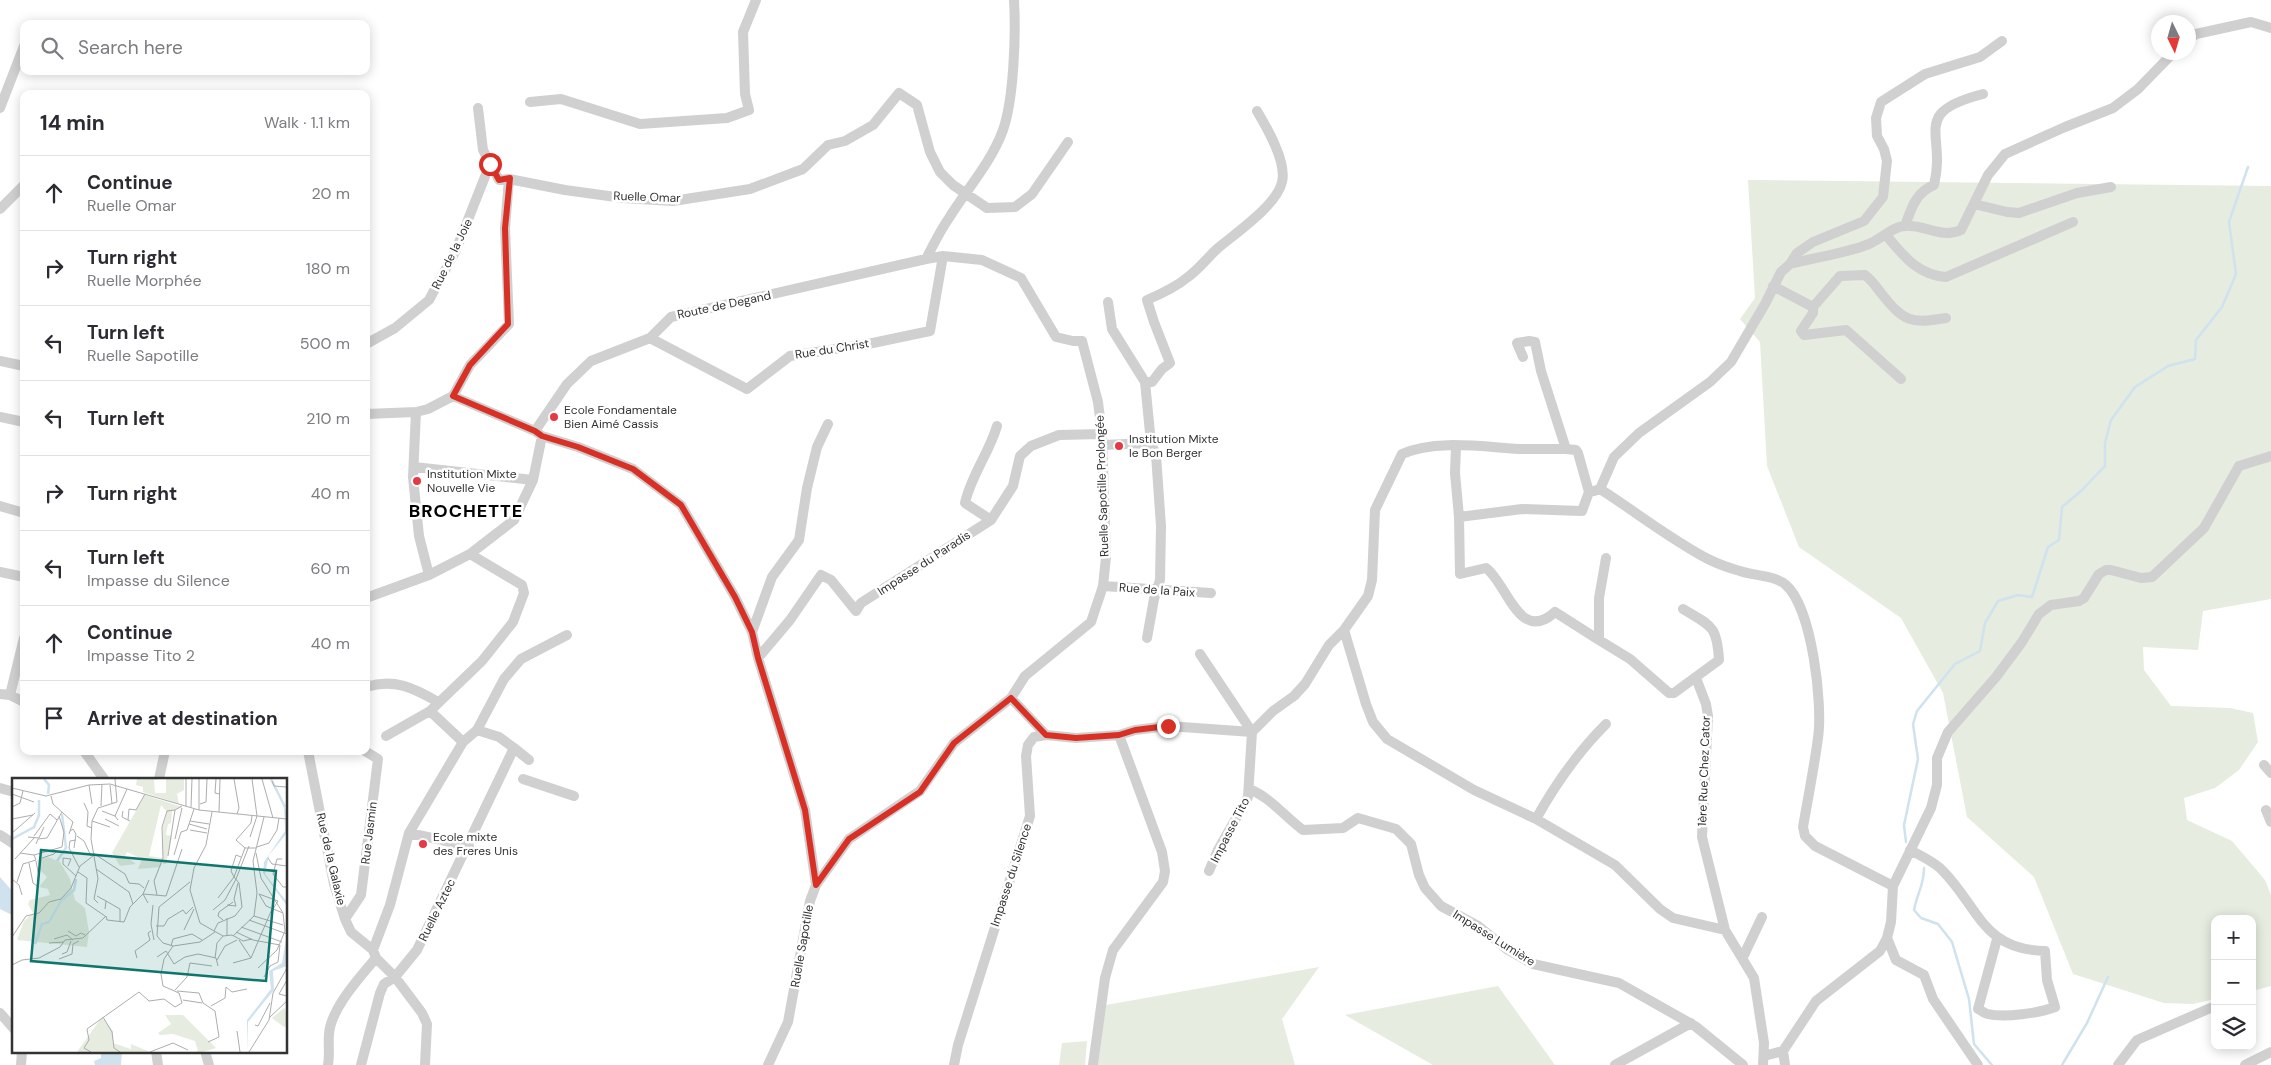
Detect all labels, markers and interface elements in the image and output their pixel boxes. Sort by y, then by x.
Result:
north arrow [2151,15,2196,60]
search box [20,20,370,75]
icon: search [38,34,66,62]
text: Search here [78,35,183,60]
text: 14 min [40,109,105,137]
text: Walk · 1.1 km [264,112,350,133]
route start [479,153,502,176]
text: Continue [87,170,173,195]
icon: ahead [40,179,68,207]
text: 20 m [311,183,350,204]
street label: Ruelle Omar [613,188,681,206]
text: Ruelle Omar [87,195,177,216]
street label: Rue de la Joie [428,216,476,292]
text: Turn right [87,245,177,270]
icon: right [40,254,68,282]
text: 180 m [306,258,350,279]
text: Ruelle Morphée [87,270,202,291]
street label: Route de Degand [676,287,772,323]
text: Turn left [87,320,165,345]
icon: left [40,329,68,357]
text: 500 m [300,333,350,354]
street label: Rue du Christ [794,335,871,363]
text: Ruelle Sapotille [87,345,199,366]
place label: Ecole Fondamentale Bien Aimé Cassis [564,402,677,432]
icon: left [40,404,68,432]
text: Turn left [87,406,165,431]
text: 210 m [306,408,350,429]
marker: Ecole Fondamentale Bien Aimé Cassis [548,411,560,423]
street label: Ruelle Sapotille Prolongée [1092,415,1112,557]
place label: Institution Mixte le Bon Berger [1129,431,1219,461]
marker: Institution Mixte le Bon Berger [1113,440,1125,452]
place label: Institution Mixte Nouvelle Vie [427,466,517,496]
marker: Institution Mixte Nouvelle Vie [411,475,423,487]
icon: right [40,479,68,507]
text: Turn right [87,481,177,506]
text: 40 m [311,483,350,504]
district label: BROCHETTE [409,499,523,523]
street label: Impasse du Paradis [874,527,974,599]
text: Turn left [87,545,165,570]
icon: left [40,554,68,582]
text: 60 m [310,558,350,579]
text: Impasse du Silence [87,570,230,591]
street label: Rue de la Paix [1119,579,1195,601]
text: Continue [87,620,173,645]
icon: ahead [40,629,68,657]
text: 40 m [311,633,350,654]
text: Impasse Tito 2 [87,645,195,666]
icon: arrive [40,704,68,732]
text: Arrive at destination [87,706,278,731]
route end [1157,715,1180,738]
street label: 1ère Rue Chez Cator [1694,715,1714,827]
inset map [12,778,288,1052]
street label: Impasse Tito [1207,795,1253,865]
street label: Rue Jasmin [357,801,381,865]
street label: Rue de la Galaxie [313,811,349,907]
street label: Impasse du Silence [987,821,1035,928]
place label: Ecole mixte des Freres Unis [433,829,518,859]
marker: Ecole mixte des Freres Unis [417,838,429,850]
street label: Ruelle Aztec [415,876,459,944]
street label: Ruelle Sapotille [787,903,817,989]
street label: Impasse Lumière [1450,906,1538,970]
map controls [2211,915,2256,1050]
button: + [2211,915,2256,960]
button: − [2211,960,2256,1005]
button: layers [2211,1005,2256,1050]

